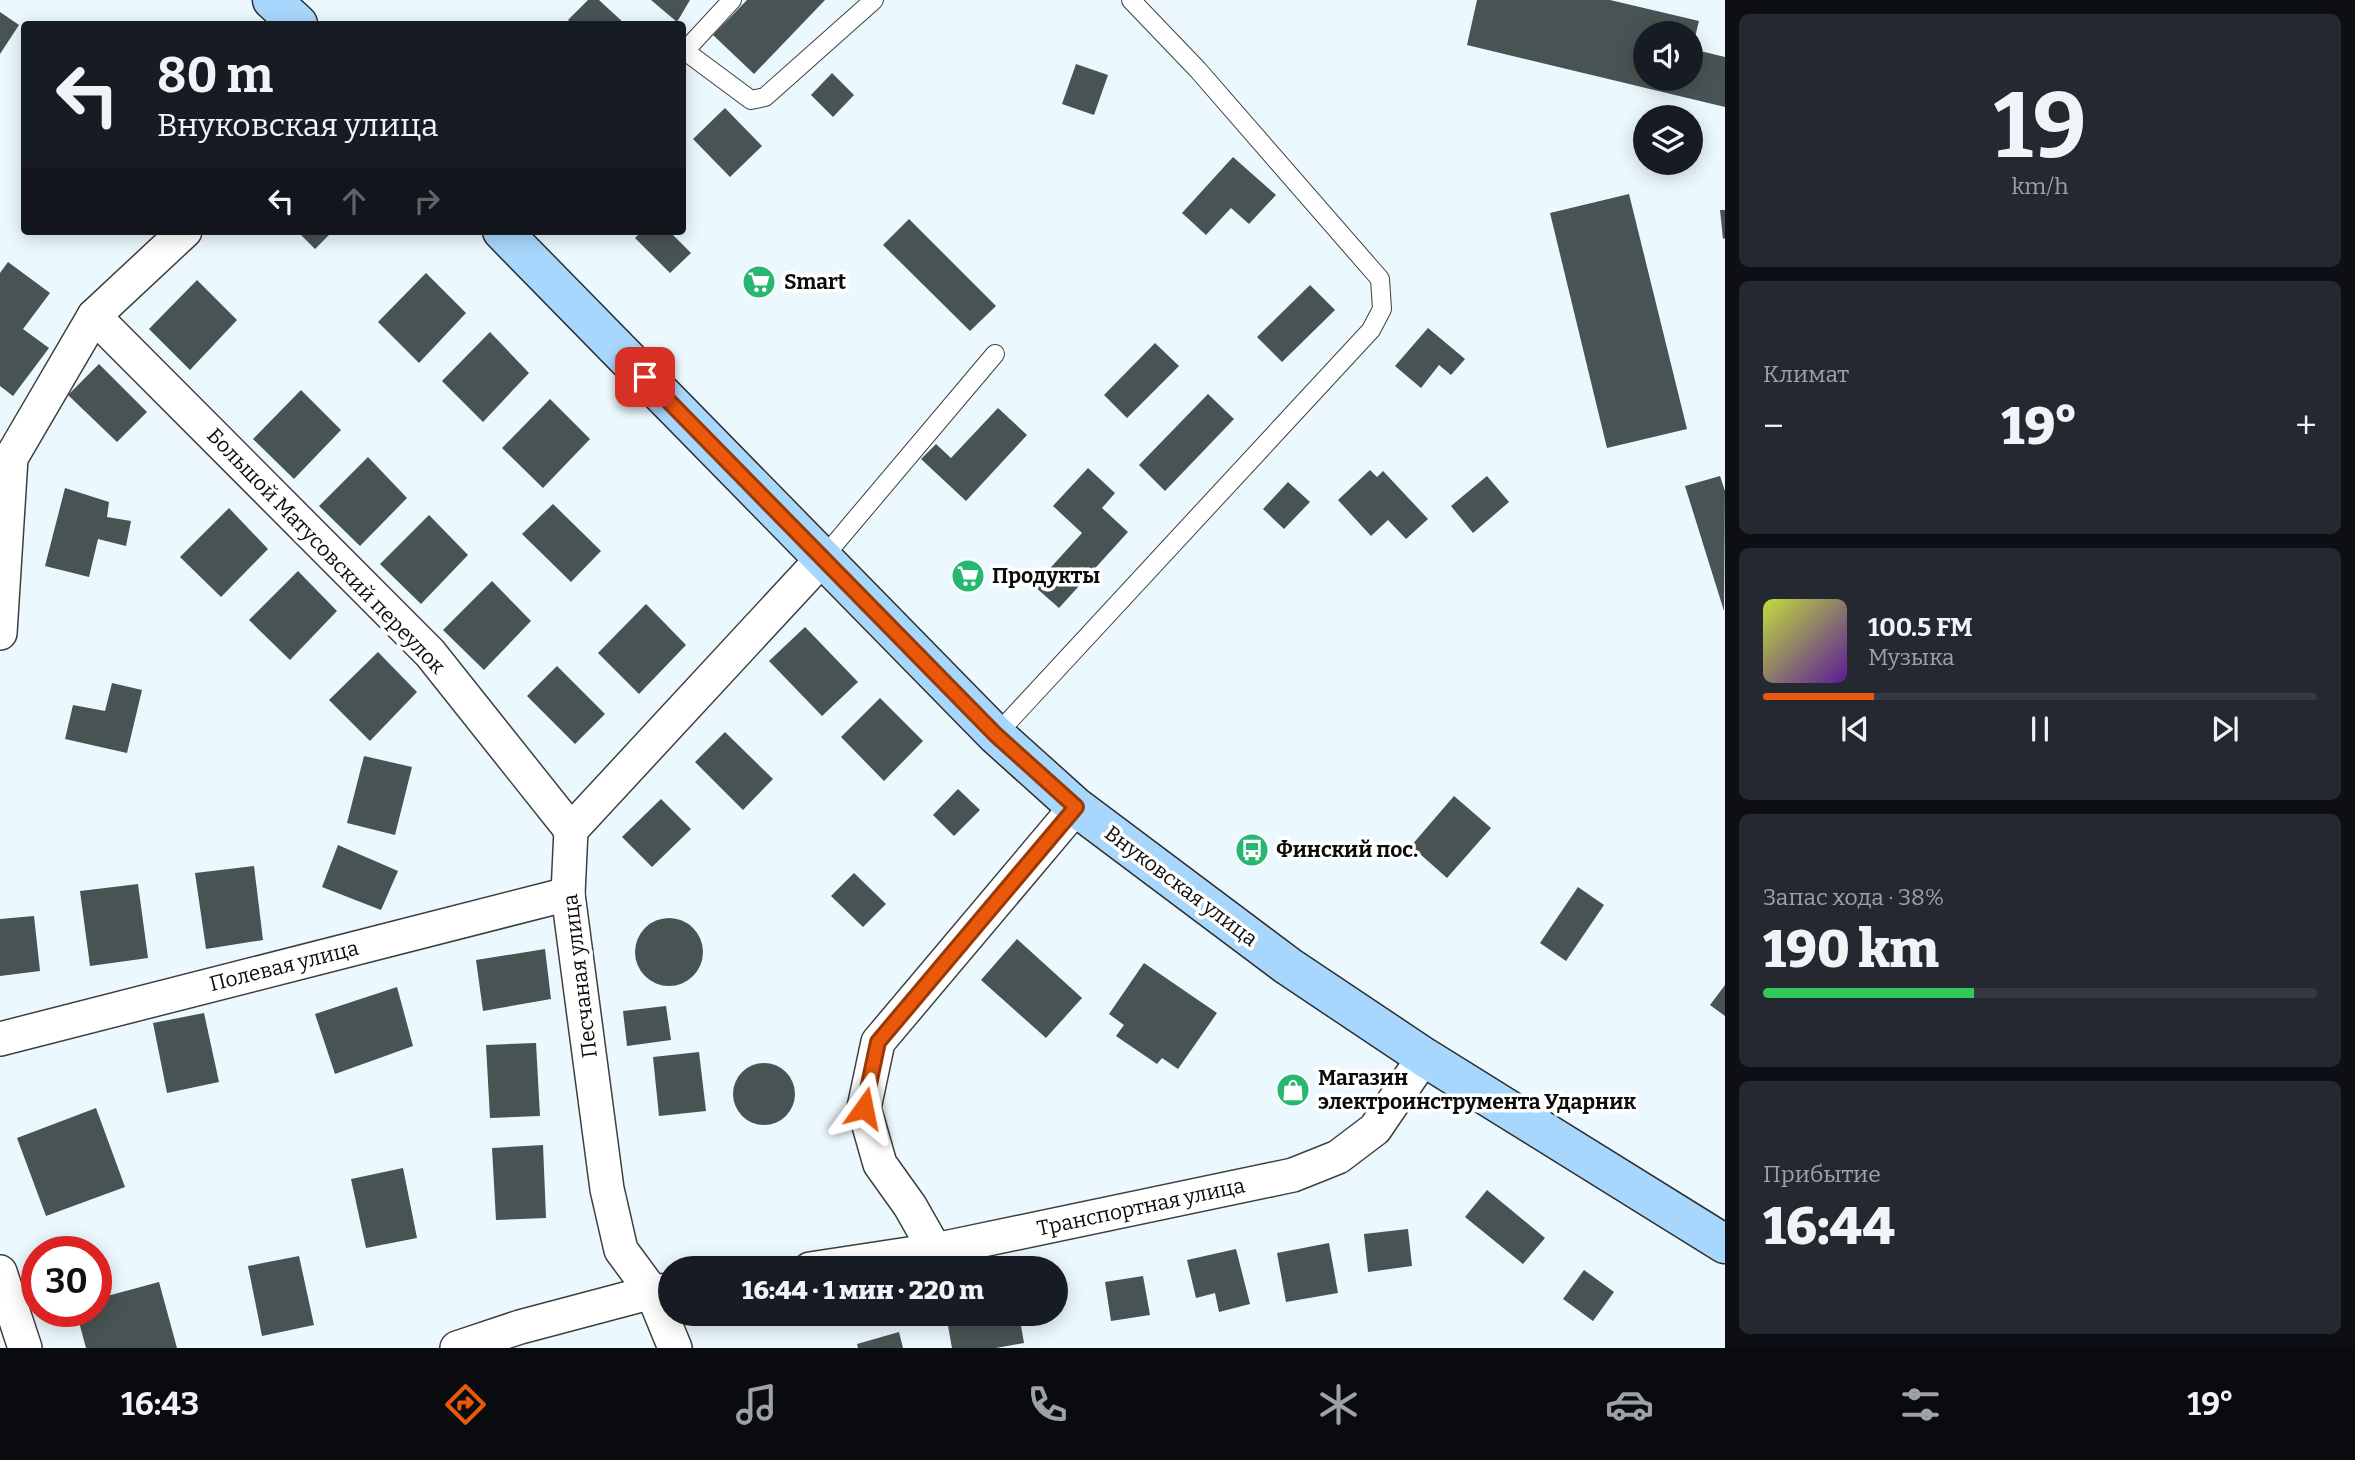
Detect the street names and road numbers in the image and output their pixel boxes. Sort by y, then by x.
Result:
street label: Большой Матусовский переулок [201,423,451,680]
street label: Внуковская улица [1099,820,1263,952]
street label: Песчаная улица [557,892,603,1059]
street label: Полевая улица [207,935,362,997]
street label: Транспортная улица [1035,1172,1248,1242]

